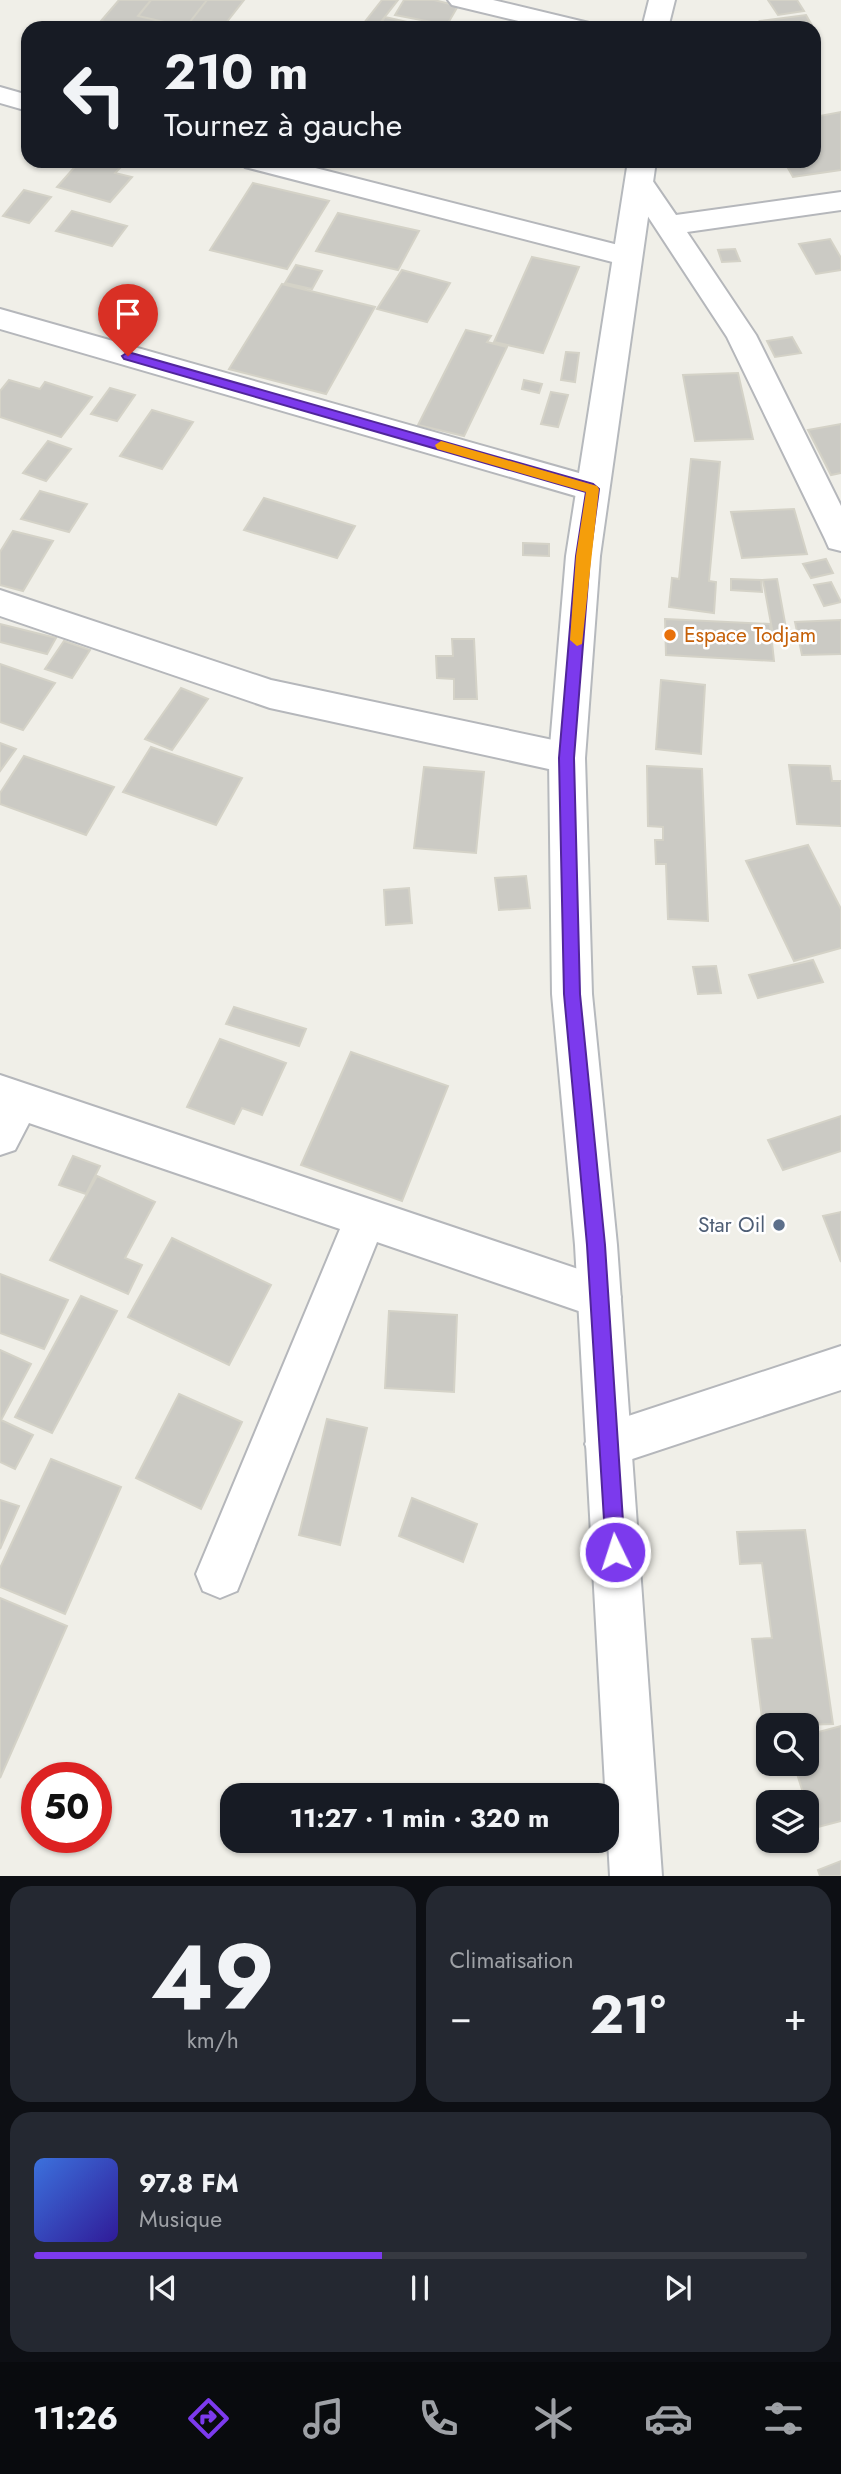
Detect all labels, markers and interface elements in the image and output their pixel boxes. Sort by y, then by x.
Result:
text: 210 m [164,37,308,107]
icon: left [49,49,140,140]
text: Tournez à gauche [164,102,402,148]
pin [98,284,158,356]
icon: arrive [109,295,147,333]
place label: Espace Todjam [684,620,816,650]
marker: Espace Todjam [662,627,678,643]
place label: Star Oil [698,1210,765,1240]
marker: Star Oil [771,1217,787,1233]
position arrow [578,1515,652,1589]
map controls [756,1713,819,1853]
button: search [756,1713,819,1776]
speed limit sign: 50 [21,1762,112,1853]
button: layers [756,1790,819,1853]
text: 11:27 · 1 min · 320 m [290,1799,549,1837]
text: 49 [151,1912,275,2043]
text: Climatisation [450,1943,574,1977]
text: 21° [590,1977,666,2053]
text: − [450,1989,472,2044]
text: + [784,1989,807,2044]
text: km/h [187,2023,239,2057]
text: 97.8 FM [139,2164,239,2202]
text: Musique [139,2202,222,2236]
icon: previous [144,2269,182,2307]
icon: pause [401,2269,439,2307]
icon: next [659,2269,697,2307]
icon: directions [184,2394,233,2443]
icon: music [299,2394,348,2443]
icon: phone [414,2394,463,2443]
icon: climate [529,2394,578,2443]
icon: car [644,2394,693,2443]
icon: filters [759,2394,808,2443]
text: 11:26 [33,2395,118,2441]

